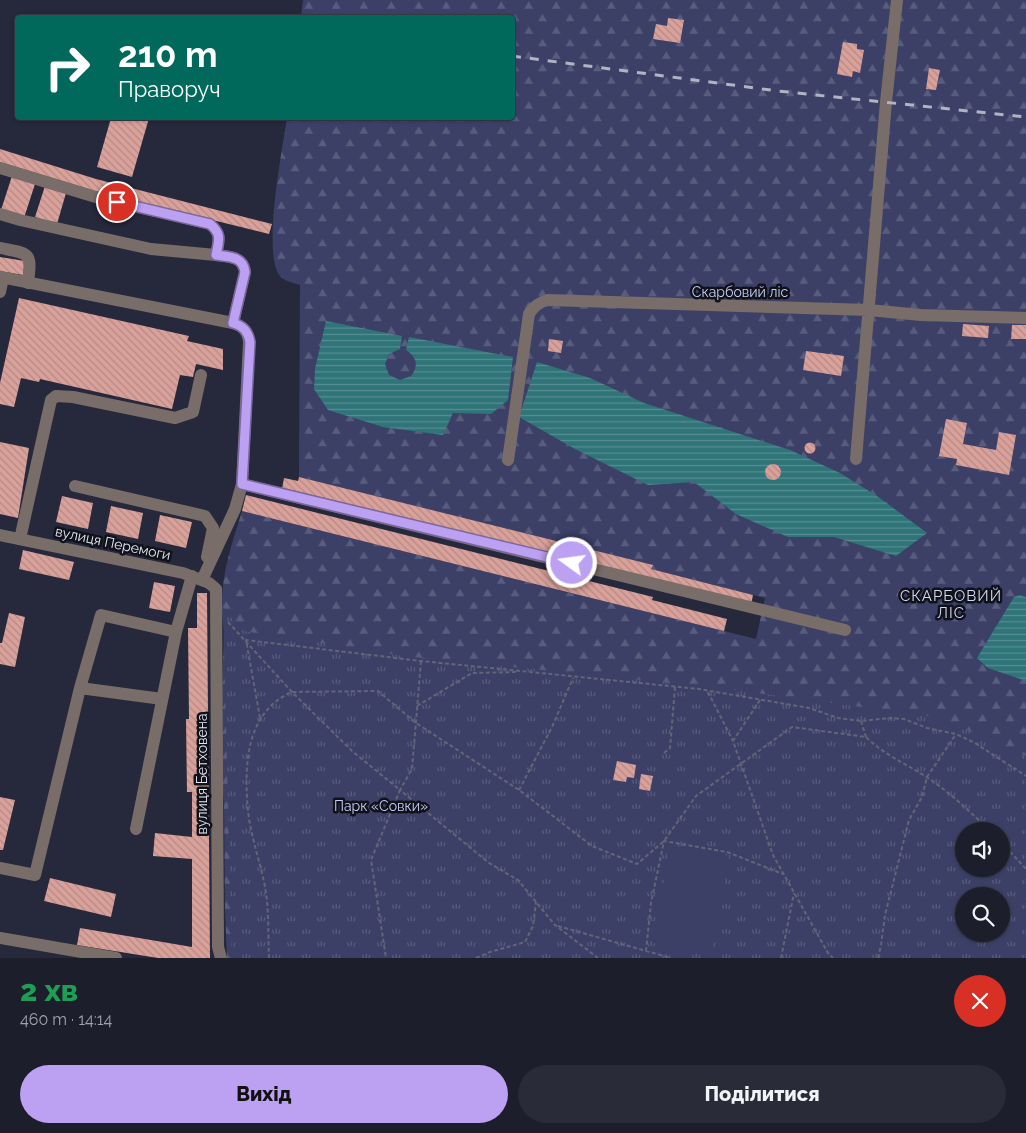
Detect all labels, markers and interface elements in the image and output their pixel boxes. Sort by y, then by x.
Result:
text: 210 m [118,34,218,75]
icon: right [35,35,100,100]
text: Праворуч [118,76,221,102]
pin [96,181,138,223]
icon: arrive [103,188,131,216]
park label: Скарбовий ліс [692,284,788,300]
street label: вулиця Перемоги [54,523,172,563]
position arrow [545,536,597,588]
district label: СКАРБОВИЙ ЛІС [900,587,1002,622]
street label: вулиця Бетховена [194,713,210,835]
park label: Парк «Совки» [334,798,428,814]
map controls [955,822,1010,942]
button: sound [955,822,1010,877]
button: search [955,887,1010,942]
text: 2 хв [20,973,78,1008]
button: close [954,975,1006,1027]
text: 460 m · 14:14 [20,1010,112,1029]
button: Вихід [20,1065,508,1123]
button: Поділитися [518,1065,1006,1123]

